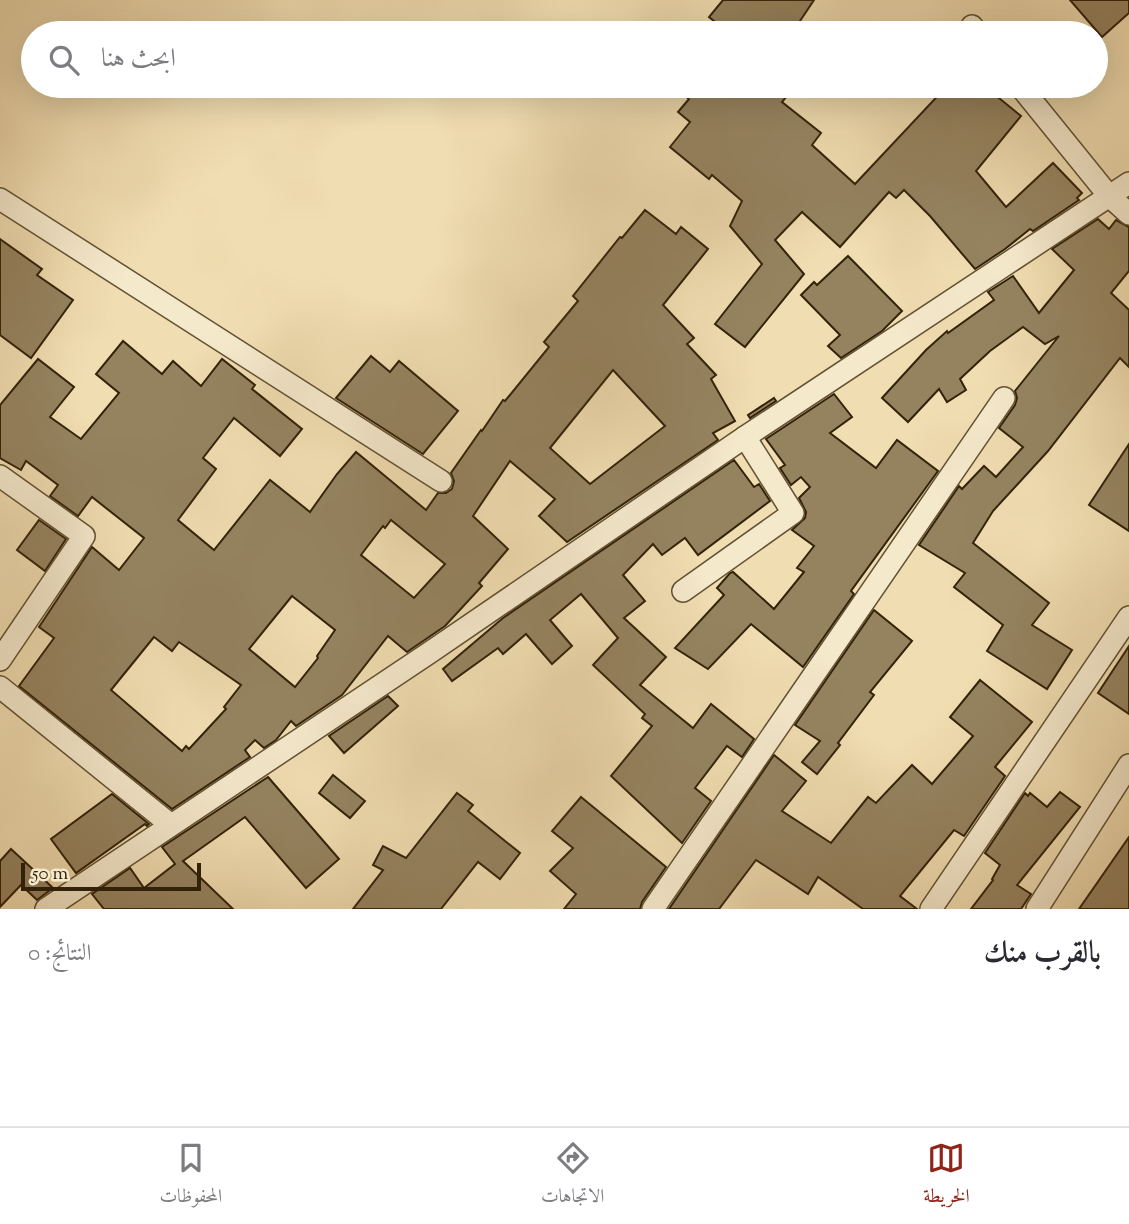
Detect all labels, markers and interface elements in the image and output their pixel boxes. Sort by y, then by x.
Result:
search box [21,21,1108,98]
icon: search [45,41,83,79]
text: ابحث هنا [101,41,176,78]
scale bar [21,860,201,892]
text: 50 m [32,861,68,888]
text: بالقرب منك [984,933,1101,976]
text: النتائج: 0 [28,938,91,971]
tab: المحفوظات [159,1139,222,1214]
tab: الاتجاهات [541,1139,604,1214]
tab: الخريطة [923,1139,970,1214]

